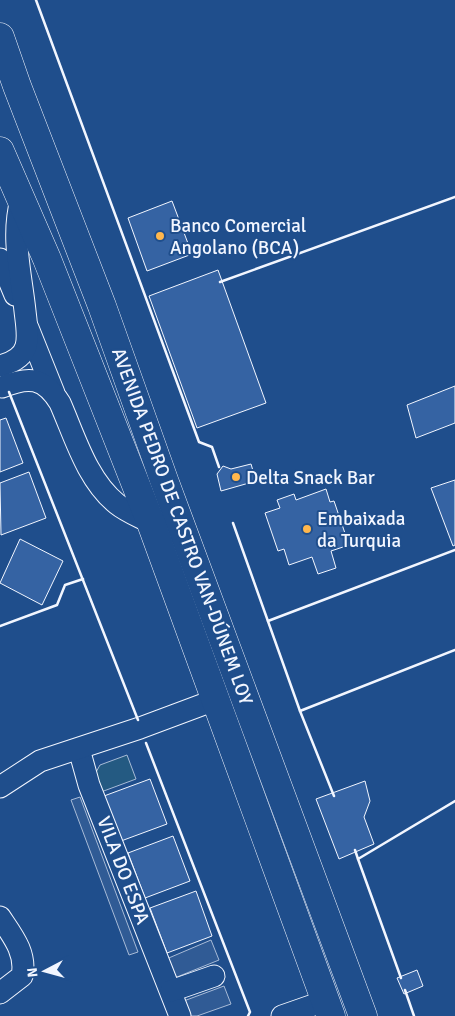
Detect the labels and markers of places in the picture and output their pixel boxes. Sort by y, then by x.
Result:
place label: Banco Comercial Angolano (BCA) [170,214,306,260]
marker: Banco Comercial Angolano (BCA) [154,230,166,242]
place label: Delta Snack Bar [246,466,375,490]
marker: Delta Snack Bar [230,471,242,483]
place label: Embaixada da Turquia [317,507,406,553]
marker: Embaixada da Turquia [301,523,313,535]

